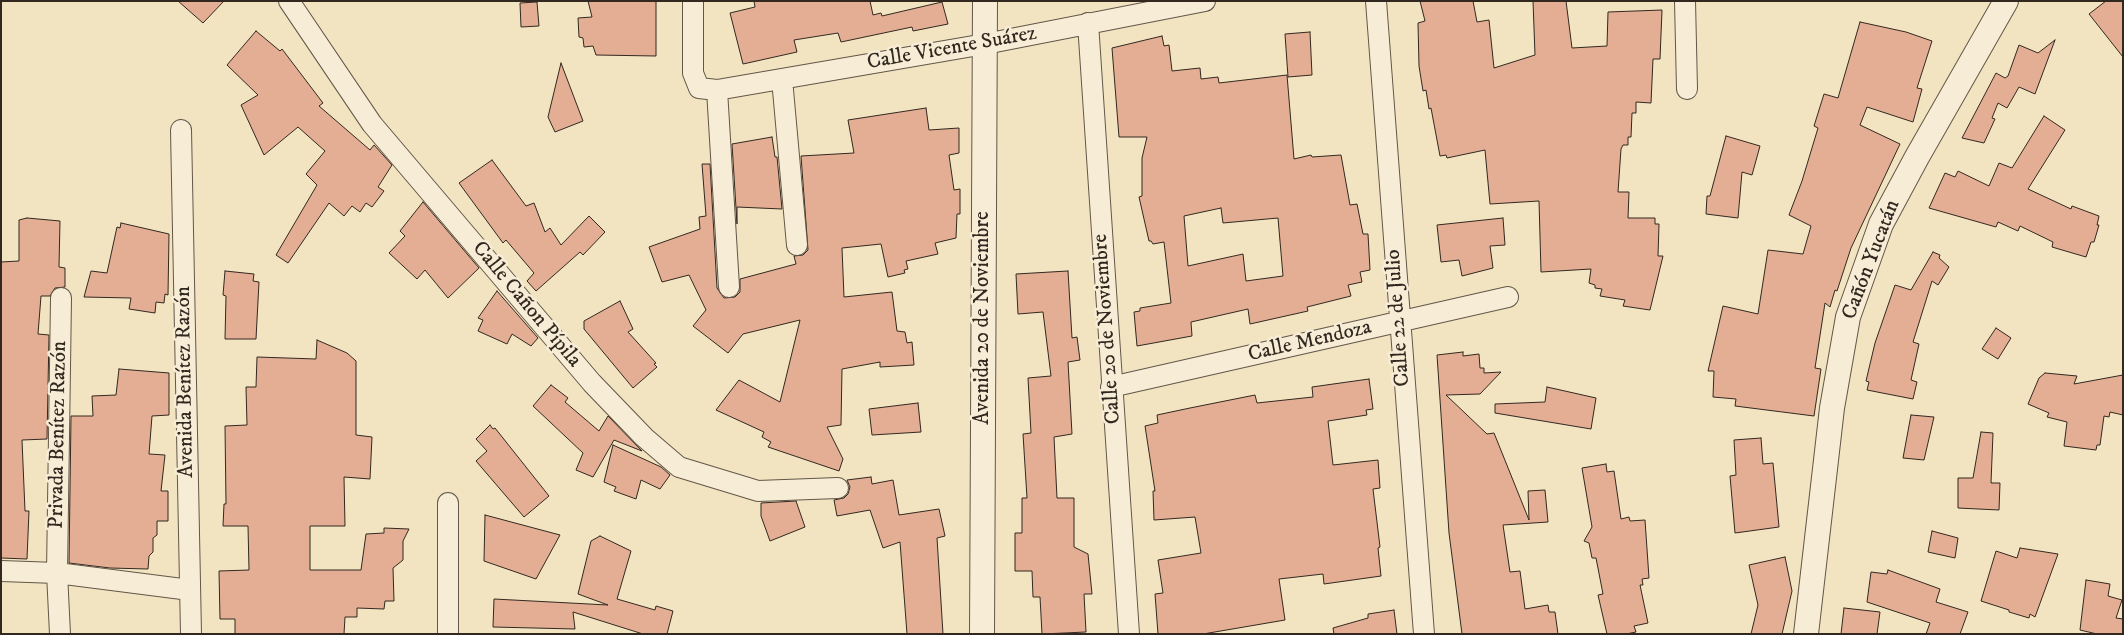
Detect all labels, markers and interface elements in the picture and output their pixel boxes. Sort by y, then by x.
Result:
street label: Calle Vicente Suárez [865,22,1039,76]
street label: Cañón Yucatán [1838,197,1906,323]
street label: Avenida 20 de Noviembre [971,211,997,425]
street label: Calle 20 de Noviembre [1089,233,1127,425]
street label: Calle Cañon Pípila [466,237,586,373]
street label: Calle 22 de Julio [1382,249,1416,387]
street label: Avenida Benítez Razón [172,286,200,478]
street label: Calle Mendoza [1246,316,1374,368]
street label: Privada Benítez Razón [45,341,73,529]

